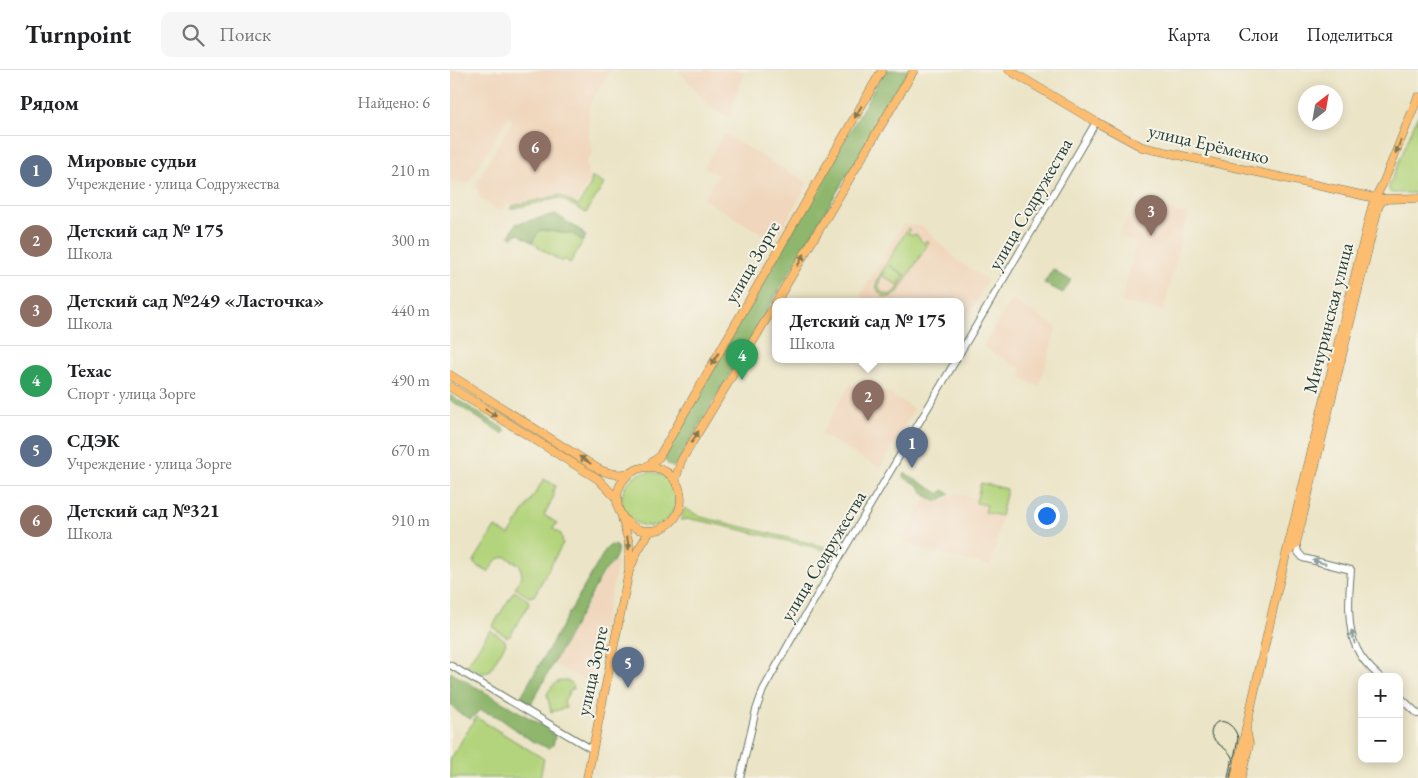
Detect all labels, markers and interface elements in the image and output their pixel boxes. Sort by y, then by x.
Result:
search box [161,12,511,57]
text: Turnpoint [25,19,131,50]
icon: search [179,21,207,49]
text: Поиск [219,22,271,47]
text: Карта [1168,23,1211,46]
text: Слои [1239,23,1278,46]
text: Поделиться [1306,23,1393,46]
north arrow [1298,85,1343,130]
text: Рядом [20,89,79,116]
text: Найдено: 6 [358,92,430,113]
one-way arrow [853,106,862,119]
street label: улица Ерёменко [1146,118,1272,170]
pin: 6 [519,131,551,172]
street label: улица Содружества [982,133,1078,274]
one-way arrow [1394,140,1402,155]
text: Мировые судьи [67,148,197,173]
text: 1 [32,160,40,181]
text: 210 m [391,160,430,181]
text: Учреждение · улица Содружества [67,173,280,194]
pin: 3 [1135,195,1167,236]
street label: улица Зорге [718,216,786,308]
text: Детский сад № 175 [67,218,224,243]
text: 2 [32,230,40,251]
text: 300 m [391,230,430,251]
street label: Мичуринская улица [1297,240,1359,396]
text: Школа [67,243,112,264]
one-way arrow [796,254,805,267]
text: Детский сад №249 «Ласточка» [67,288,324,313]
popup [772,298,964,363]
text: 3 [32,300,40,321]
text: 440 m [391,300,430,321]
text: Детский сад № 175 [789,308,947,333]
text: Школа [67,313,112,334]
text: Школа [789,333,835,354]
pin: 4 [726,339,758,380]
one-way arrow [711,352,720,366]
text: Техас [67,358,112,383]
text: 4 [32,370,40,391]
text: 490 m [391,370,430,391]
pin: 2 [852,380,884,421]
text: Спорт · улица Зорге [67,383,196,404]
one-way arrow [485,408,498,417]
pin: 1 [896,427,928,468]
text: СДЭК [67,428,120,453]
one-way arrow [691,430,700,443]
text: 5 [32,440,40,461]
text: 670 m [391,440,430,461]
text: Учреждение · улица Зорге [67,453,232,474]
one-way arrow [578,455,591,465]
street label: улица Содружества [774,486,872,626]
text: Детский сад №321 [67,498,220,523]
your location [1034,503,1060,529]
text: 6 [32,510,40,531]
text: 910 m [391,510,430,531]
text: Школа [67,523,112,544]
one-way arrow [624,535,632,551]
one-way arrow [1312,558,1327,566]
street label: улица Зорге [570,624,614,718]
one-way arrow [1349,630,1357,645]
pin: 5 [612,647,644,688]
map controls [1358,673,1403,763]
button: + [1358,673,1403,718]
button: − [1358,718,1403,763]

